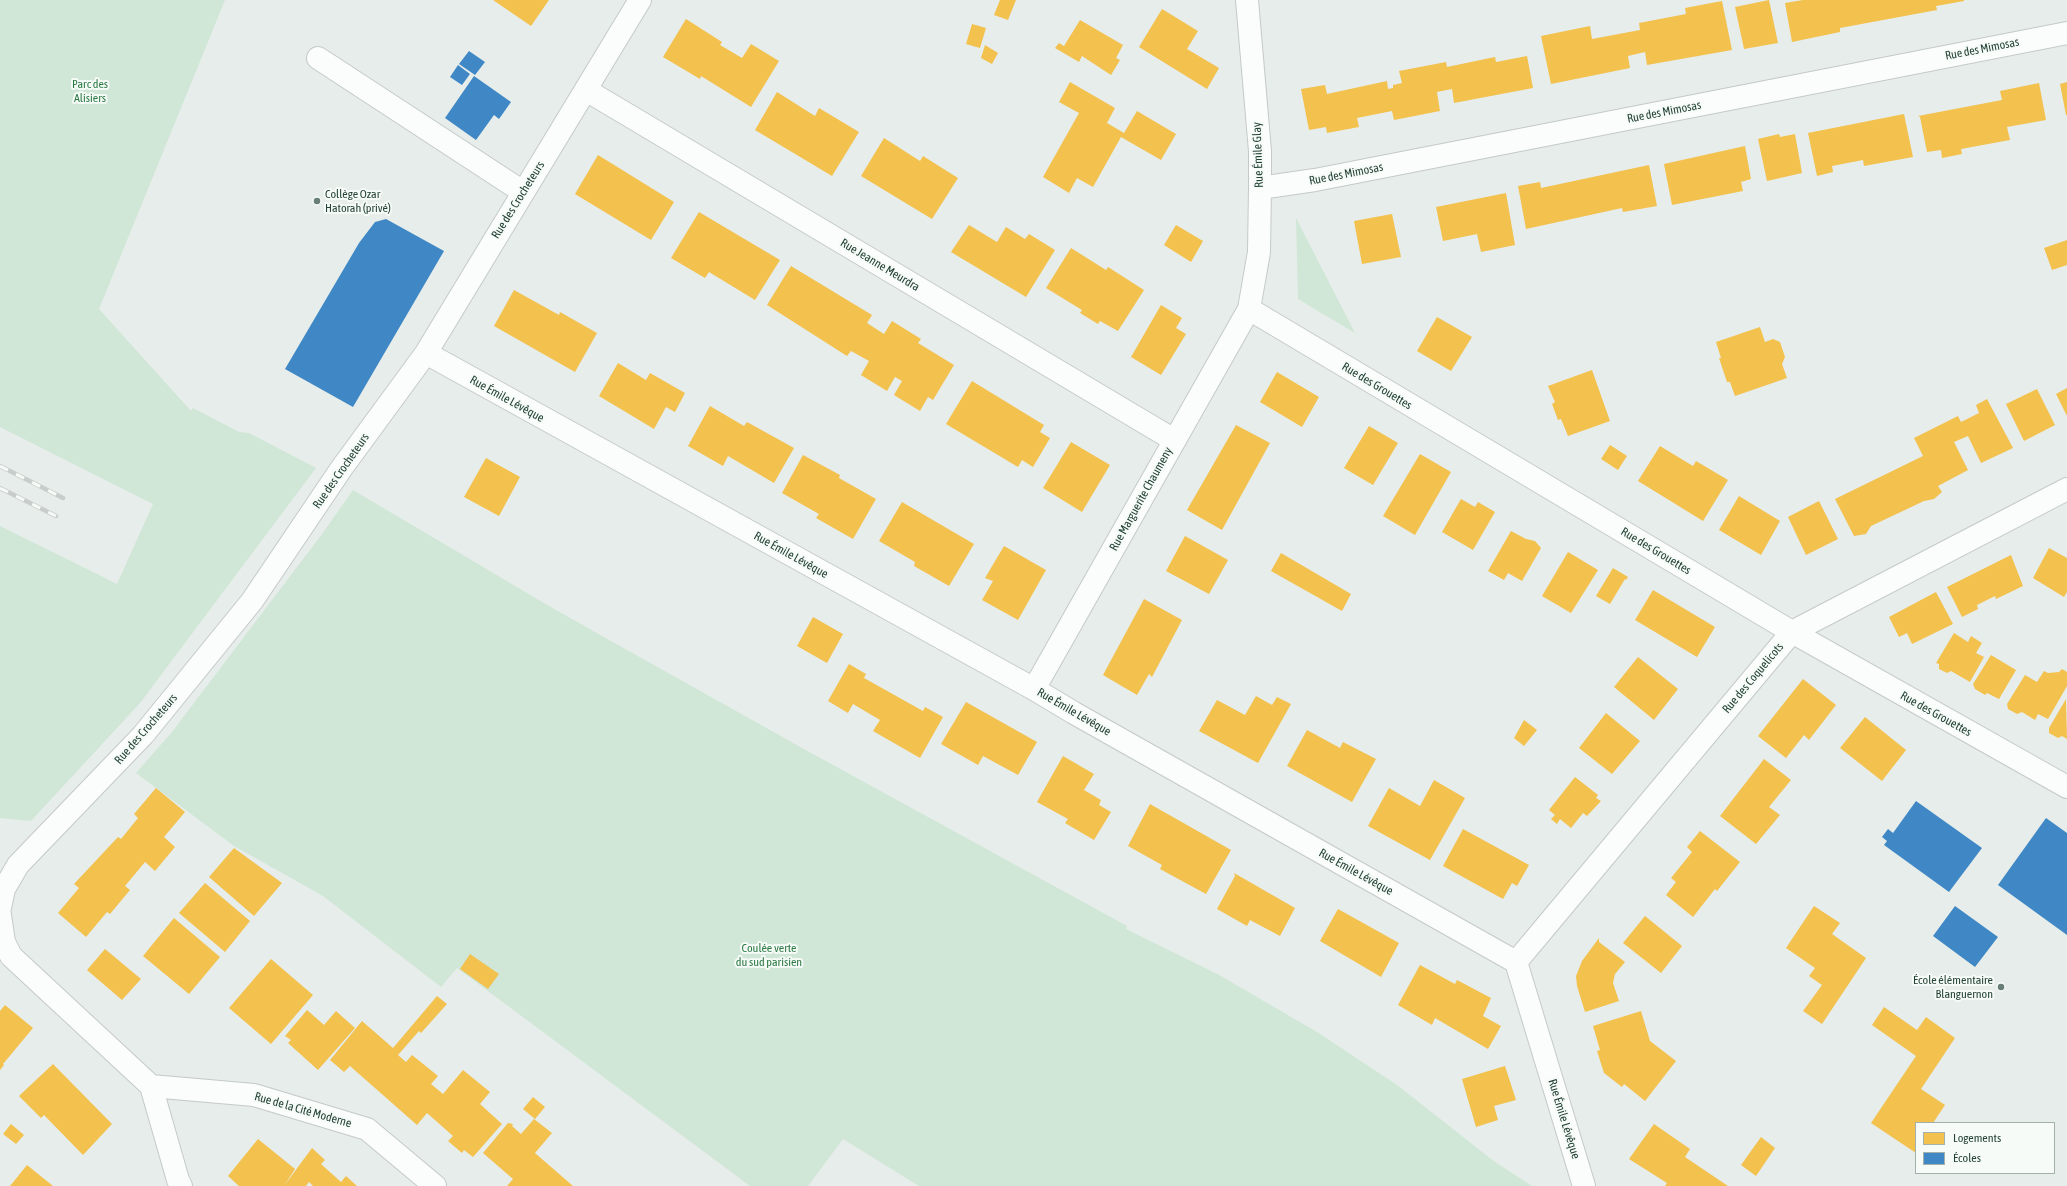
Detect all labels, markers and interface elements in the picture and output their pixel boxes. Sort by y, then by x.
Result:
street label: Rue des Mimosas [1944,35,2020,63]
park label: Parc des Alisiers [72,77,108,105]
street label: Rue des Mimosas [1626,98,1702,126]
street label: Rue Émile Glay [1250,122,1266,188]
street label: Rue des Crocheteurs [488,159,548,241]
street label: Rue des Mimosas [1308,160,1384,188]
place label: Collège Ozar Hatorah (privé) [325,187,391,215]
marker: Collège Ozar Hatorah (privé) [312,196,322,206]
street label: Rue Jeanne Meurdra [838,236,922,294]
street label: Rue des Grouettes [1339,359,1415,413]
street label: Rue Émile Lévêque [467,373,547,425]
street label: Rue des Crocheteurs [310,431,372,511]
street label: Rue Marguerite Chaumeny [1107,445,1175,553]
street label: Rue des Grouettes [1618,524,1694,578]
street label: Rue Émile Lévêque [751,529,831,581]
street label: Rue des Coquelicots [1719,640,1787,716]
street label: Rue Émile Lévêque [1035,685,1113,739]
street label: Rue des Grouettes [1898,689,1974,739]
street label: Rue des Crocheteurs [112,691,180,767]
street label: Rue Émile Lévêque [1316,846,1396,898]
park label: Coulée verte du sud parisien [736,941,802,969]
place label: École élémentaire Blanguernon [1913,973,1993,1001]
marker: École élémentaire Blanguernon [1996,982,2006,992]
street label: Rue Émile Lévêque [1545,1077,1583,1161]
street label: Rue de la Cité Moderne [253,1089,353,1131]
legend [1915,1122,2055,1174]
text: Logements [1953,1131,2001,1145]
text: Écoles [1953,1151,1981,1165]

